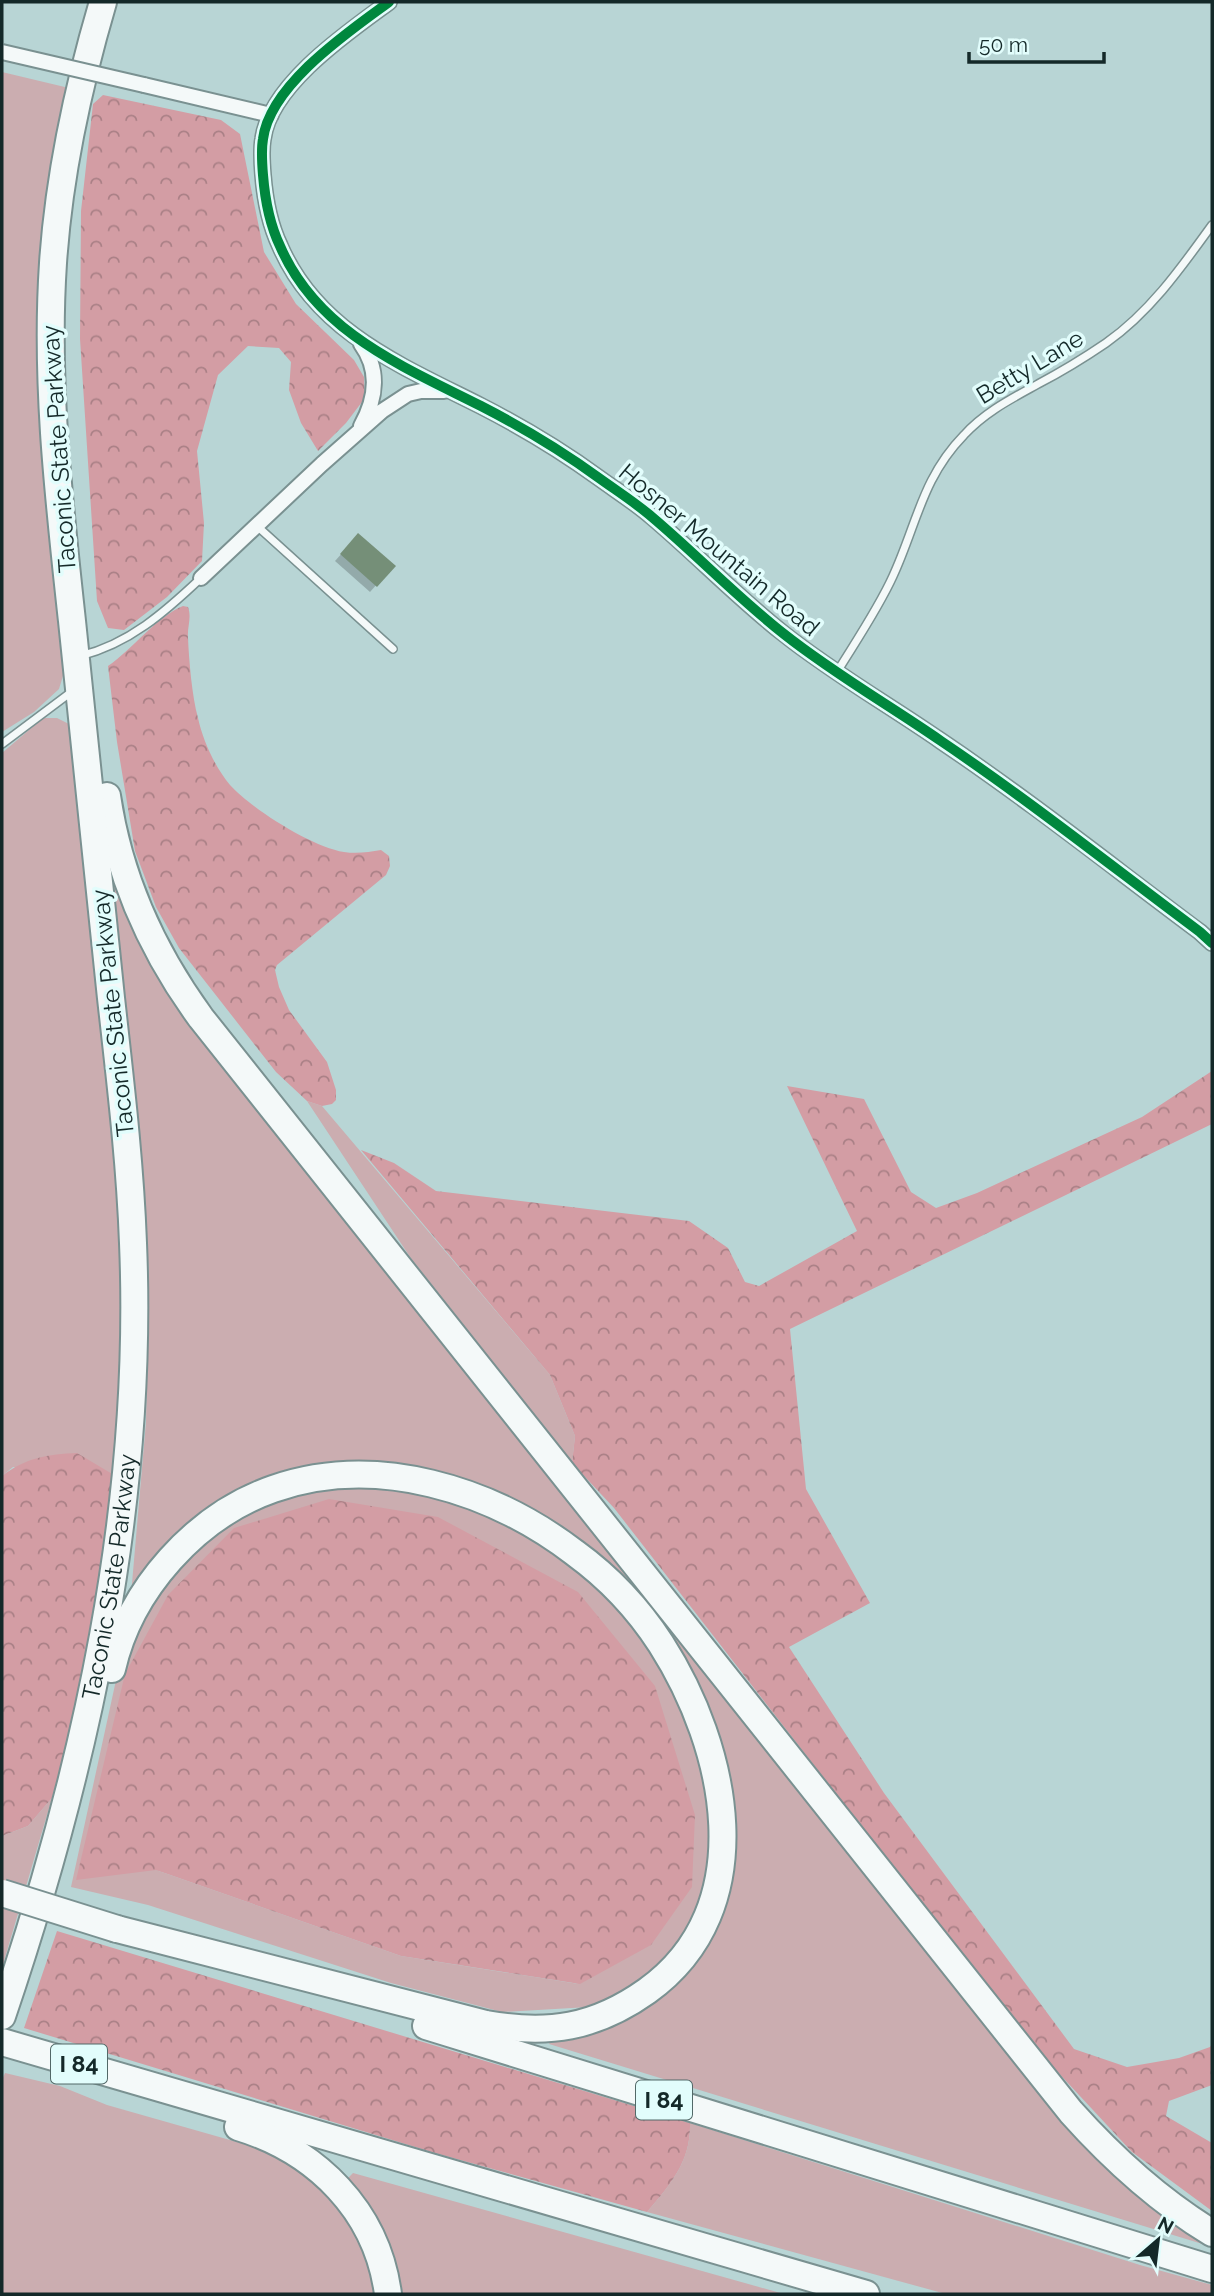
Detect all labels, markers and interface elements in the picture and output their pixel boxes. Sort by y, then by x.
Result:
scale bar [969,21,1104,65]
text: 50 m [979,32,1028,57]
street label: Betty Lane [971,323,1088,410]
street label: Taconic State Parkway [35,324,82,574]
street label: Hosner Mountain Road [613,457,825,642]
street label: Taconic State Parkway [85,888,140,1138]
street label: Taconic State Parkway [76,1453,142,1702]
road number: I 84 [51,2044,107,2084]
road number: I 84 [636,2080,692,2120]
north arrow [1123,2205,1193,2275]
text: N [1154,2212,1178,2238]

